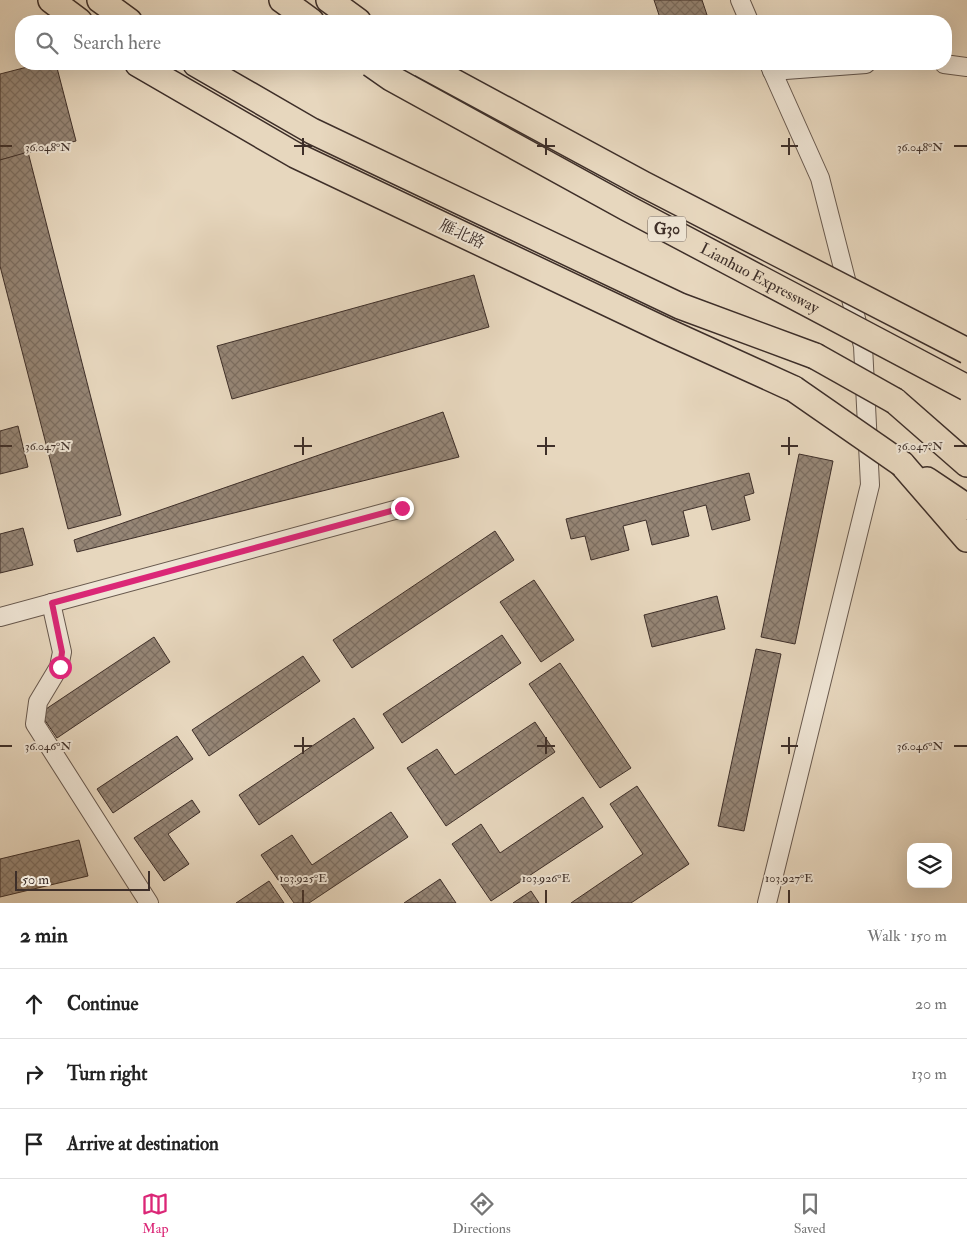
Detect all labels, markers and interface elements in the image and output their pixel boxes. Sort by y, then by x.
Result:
search box [15,15,952,70]
icon: search [33,29,61,57]
text: Search here [73,31,161,55]
text: 36.048°N [25,140,71,155]
text: 36.048°N [897,140,943,155]
street label: 雁北路 [436,215,488,253]
road number: G30 [648,216,686,242]
street label: Lianhuo Expressway [697,239,823,318]
text: 36.047°N [25,439,71,454]
text: 36.047°N [897,439,943,454]
route end [391,497,414,520]
route start [49,656,72,679]
text: 36.046°N [25,739,72,754]
text: 36.046°N [897,739,944,754]
map controls [907,843,952,888]
button: layers [907,843,952,888]
scale bar [15,868,150,891]
text: 50 m [22,871,49,888]
text: 103.925°E [279,871,327,886]
text: 103.926°E [522,871,571,886]
text: 103.927°E [765,871,813,886]
text: 2 min [20,922,68,949]
text: Walk · 150 m [867,926,947,946]
icon: ahead [20,990,48,1018]
text: Continue [67,992,138,1016]
text: 20 m [915,994,947,1014]
icon: right [20,1060,48,1088]
text: Turn right [67,1062,147,1086]
text: 130 m [911,1064,947,1084]
icon: arrive [20,1130,48,1158]
text: Arrive at destination [67,1132,219,1156]
tab: Map [141,1190,169,1237]
tab: Directions [452,1190,511,1237]
tab: Saved [794,1190,826,1237]

